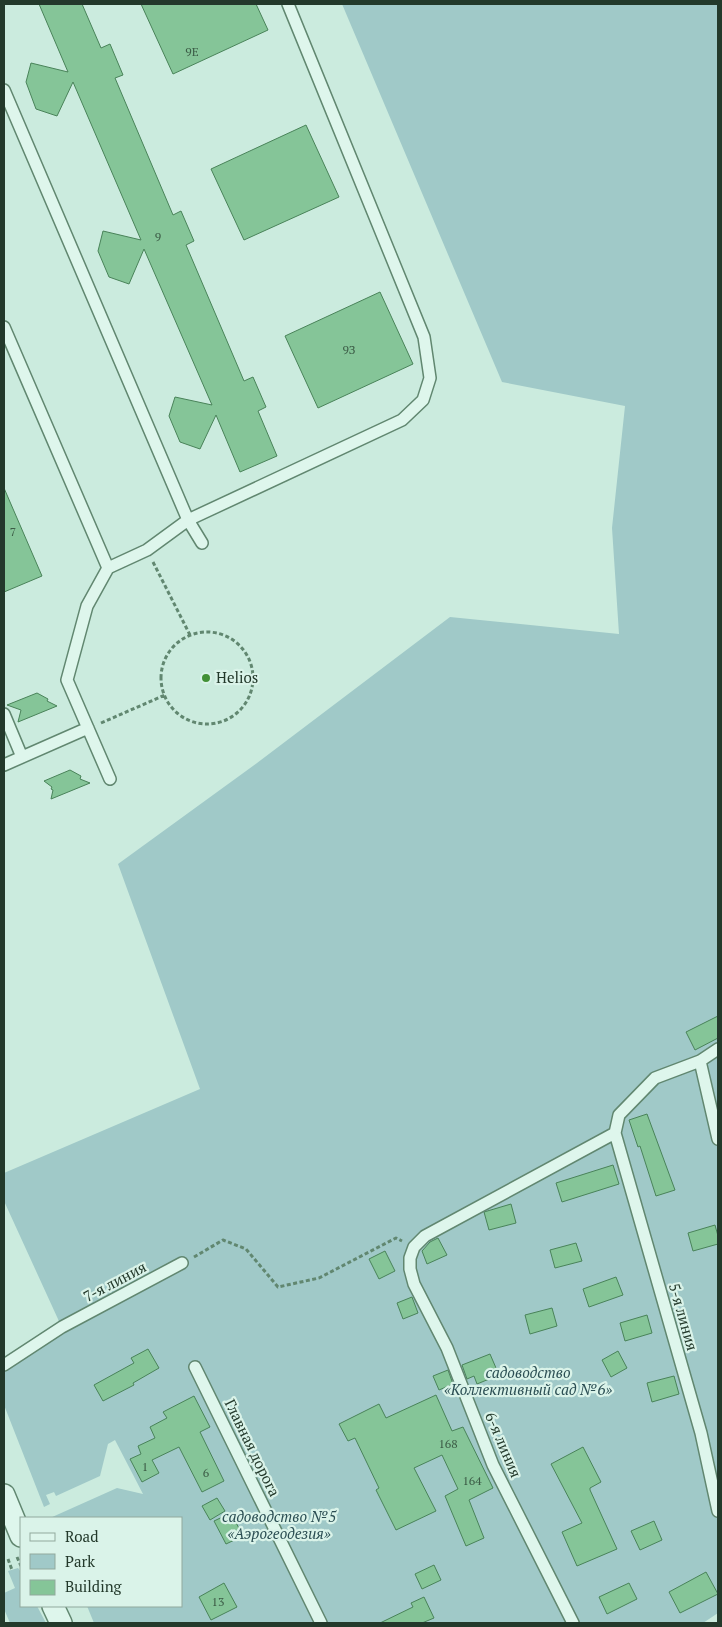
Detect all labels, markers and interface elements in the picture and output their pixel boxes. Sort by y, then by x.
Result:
house number: 9Е [185,44,199,59]
house number: 9 [155,229,161,244]
house number: 9З [342,342,356,357]
house number: 7 [10,524,16,539]
place label: Helios [216,667,258,687]
marker: Helios [200,672,212,684]
street label: 7-я линия [80,1256,150,1306]
street label: 5-я линия [665,1281,703,1353]
park label: садоводство «Коллективный сад №6» [444,1362,612,1399]
street label: Главная дорога [221,1396,285,1500]
street label: 6-я линия [481,1409,527,1480]
house number: 168 [438,1436,458,1451]
house number: 1 [142,1459,148,1474]
house number: 6 [203,1465,210,1480]
house number: 164 [462,1473,482,1488]
park label: садоводство №5 «Аэрогеодезия» [222,1506,337,1543]
legend [20,1517,182,1607]
text: Road [65,1526,98,1546]
text: Park [65,1551,95,1571]
text: Building [65,1576,123,1596]
house number: 13 [212,1594,224,1609]

